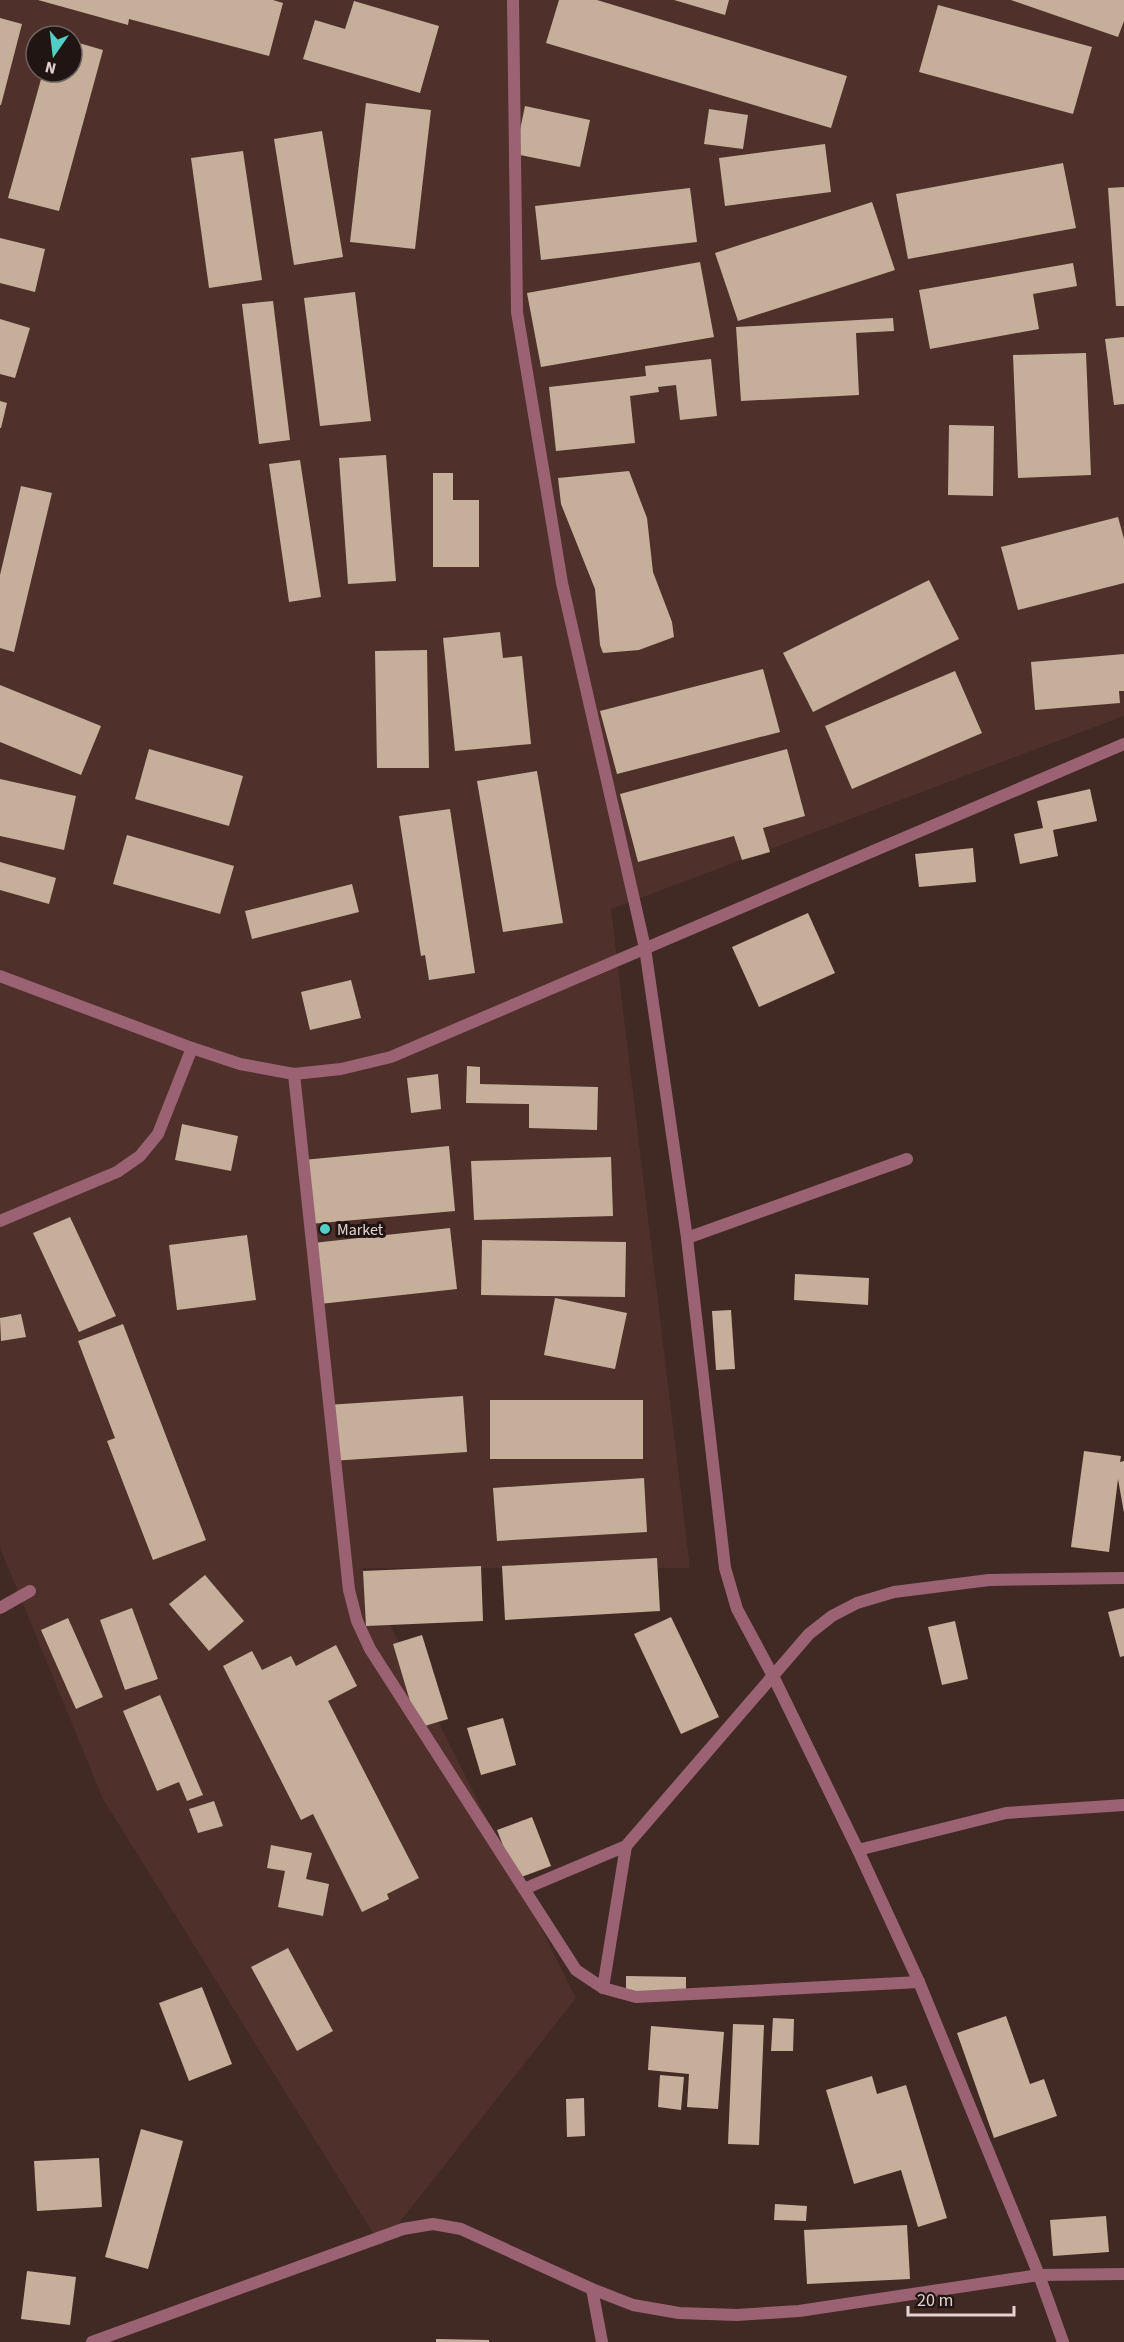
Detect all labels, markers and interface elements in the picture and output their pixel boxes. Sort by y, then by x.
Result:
north arrow [24,24,84,84]
text: N [43,56,58,80]
place label: Market [337,1219,384,1241]
marker: Market [318,1222,332,1236]
scale bar [908,2279,1014,2317]
text: 20 m [917,2288,953,2313]

